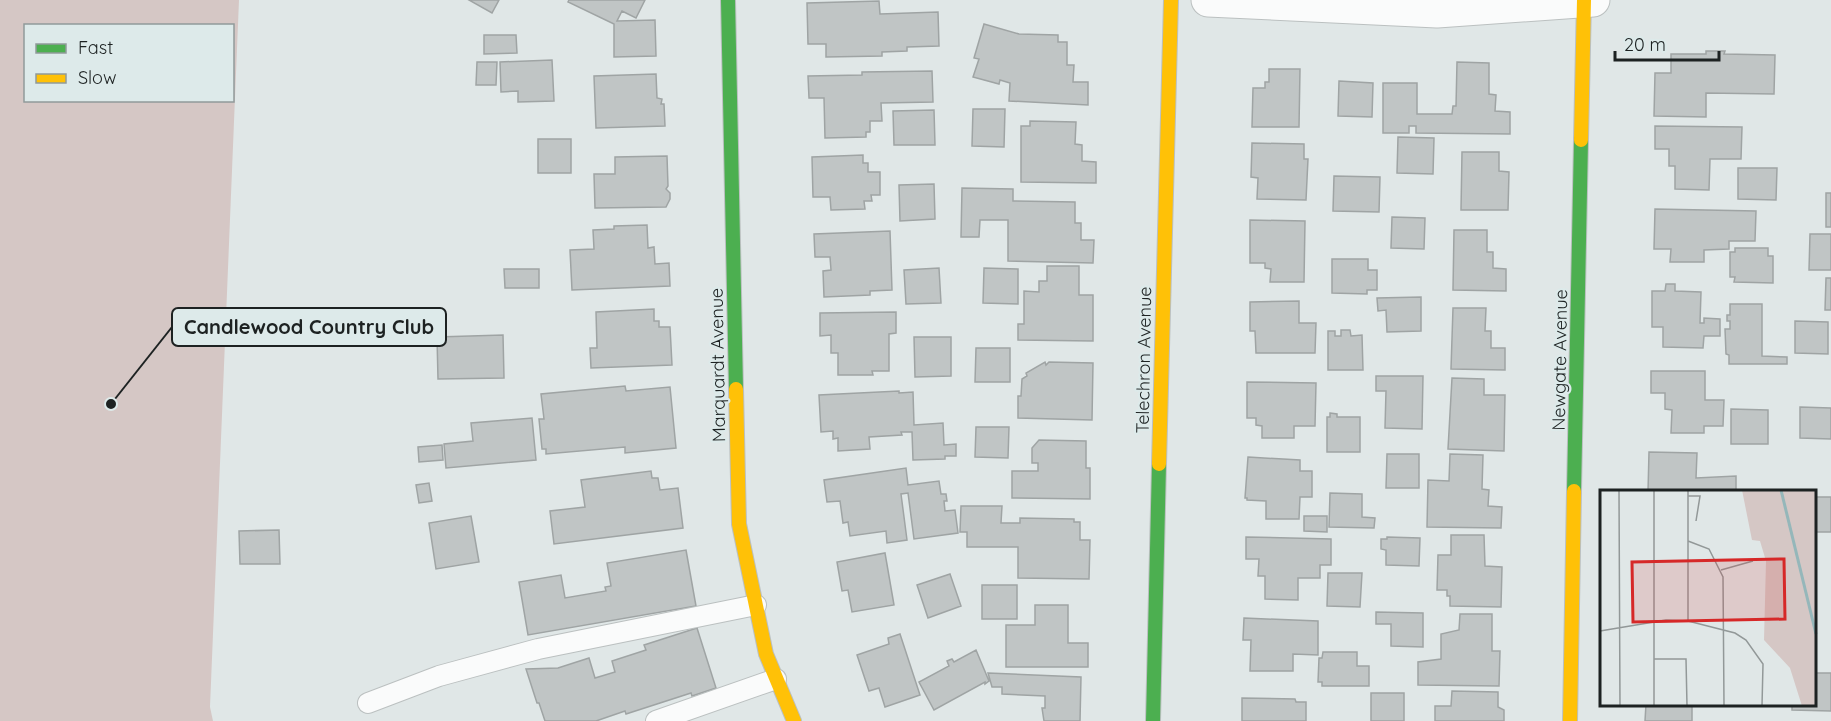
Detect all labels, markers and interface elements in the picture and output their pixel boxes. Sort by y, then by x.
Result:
legend [24,24,234,102]
scale bar [1615,24,1718,62]
text: 20 m [1624,33,1666,56]
text: Fast [78,36,113,59]
text: Slow [78,66,116,89]
street label: Telechron Avenue [1131,286,1156,434]
street label: Marquardt Avenue [705,288,730,442]
street label: Newgate Avenue [1547,289,1572,431]
callout: Candlewood Country Club [172,308,446,346]
text: Candlewood Country Club [184,314,434,339]
inset map [1600,490,1816,706]

